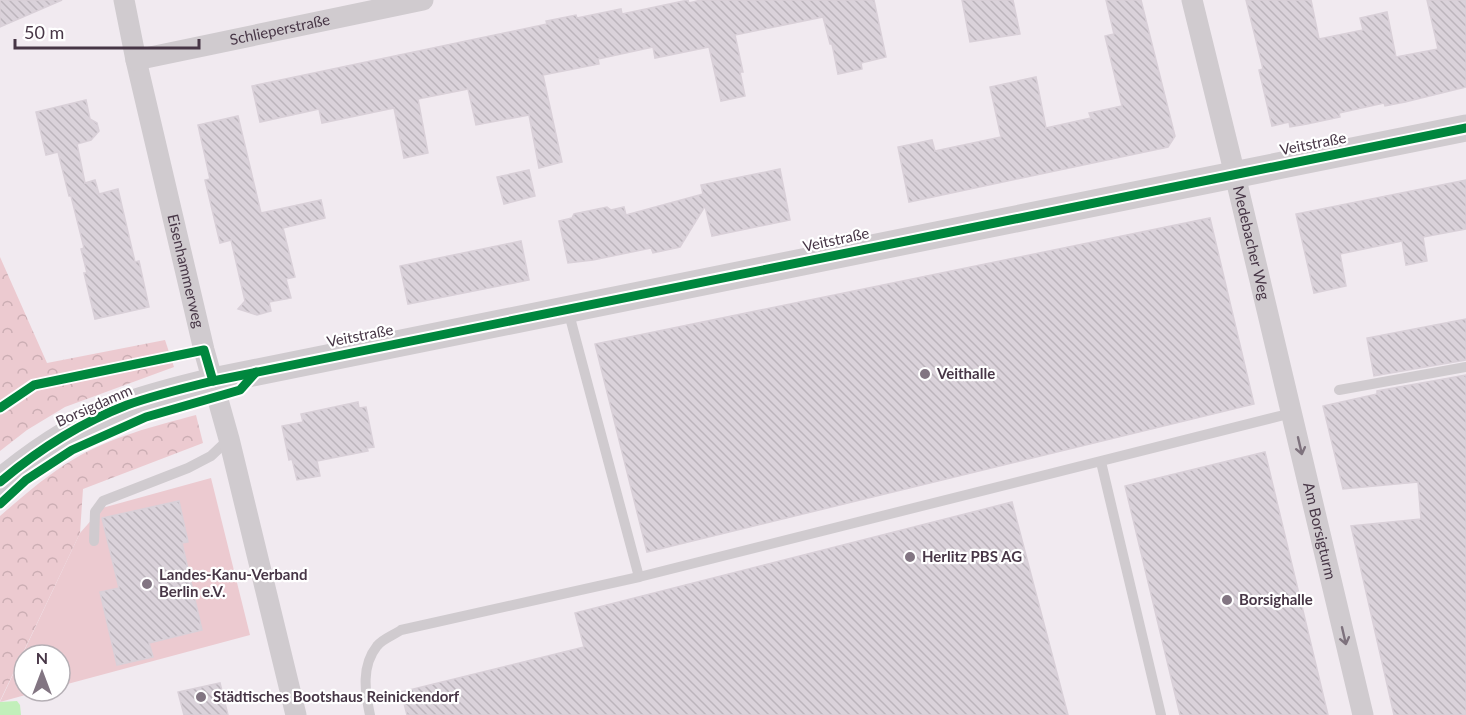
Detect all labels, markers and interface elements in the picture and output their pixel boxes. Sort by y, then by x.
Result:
street label: Schlieperstraße [228,10,331,48]
scale bar [15,12,200,50]
text: 50 m [24,21,64,43]
street label: Veitstraße [1278,128,1348,158]
street label: Medebacher Weg [1230,184,1274,302]
street label: Eisenhammerweg [164,212,209,330]
street label: Veitstraße [801,223,871,255]
street label: Veitstraße [325,320,395,350]
place label: Veithalle [936,364,995,382]
marker: Veithalle [918,367,932,381]
street label: Borsigdamm [53,380,135,430]
one-way arrow [1294,436,1306,455]
street label: Am Borsigturm [1300,480,1341,581]
place label: Herlitz PBS AG [922,547,1022,565]
marker: Herlitz PBS AG [903,550,917,564]
place label: Landes-Kanu-Verband Berlin e.V. [159,565,307,600]
marker: Landes-Kanu-Verband Berlin e.V. [140,577,154,591]
place label: Borsighalle [1239,590,1313,608]
marker: Borsighalle [1220,593,1234,607]
one-way arrow [1339,626,1351,645]
north arrow [12,643,72,703]
text: N [36,648,48,667]
place label: Städtisches Bootshaus Reinickendorf [213,687,460,705]
marker: Städtisches Bootshaus Reinickendorf [194,690,208,704]

